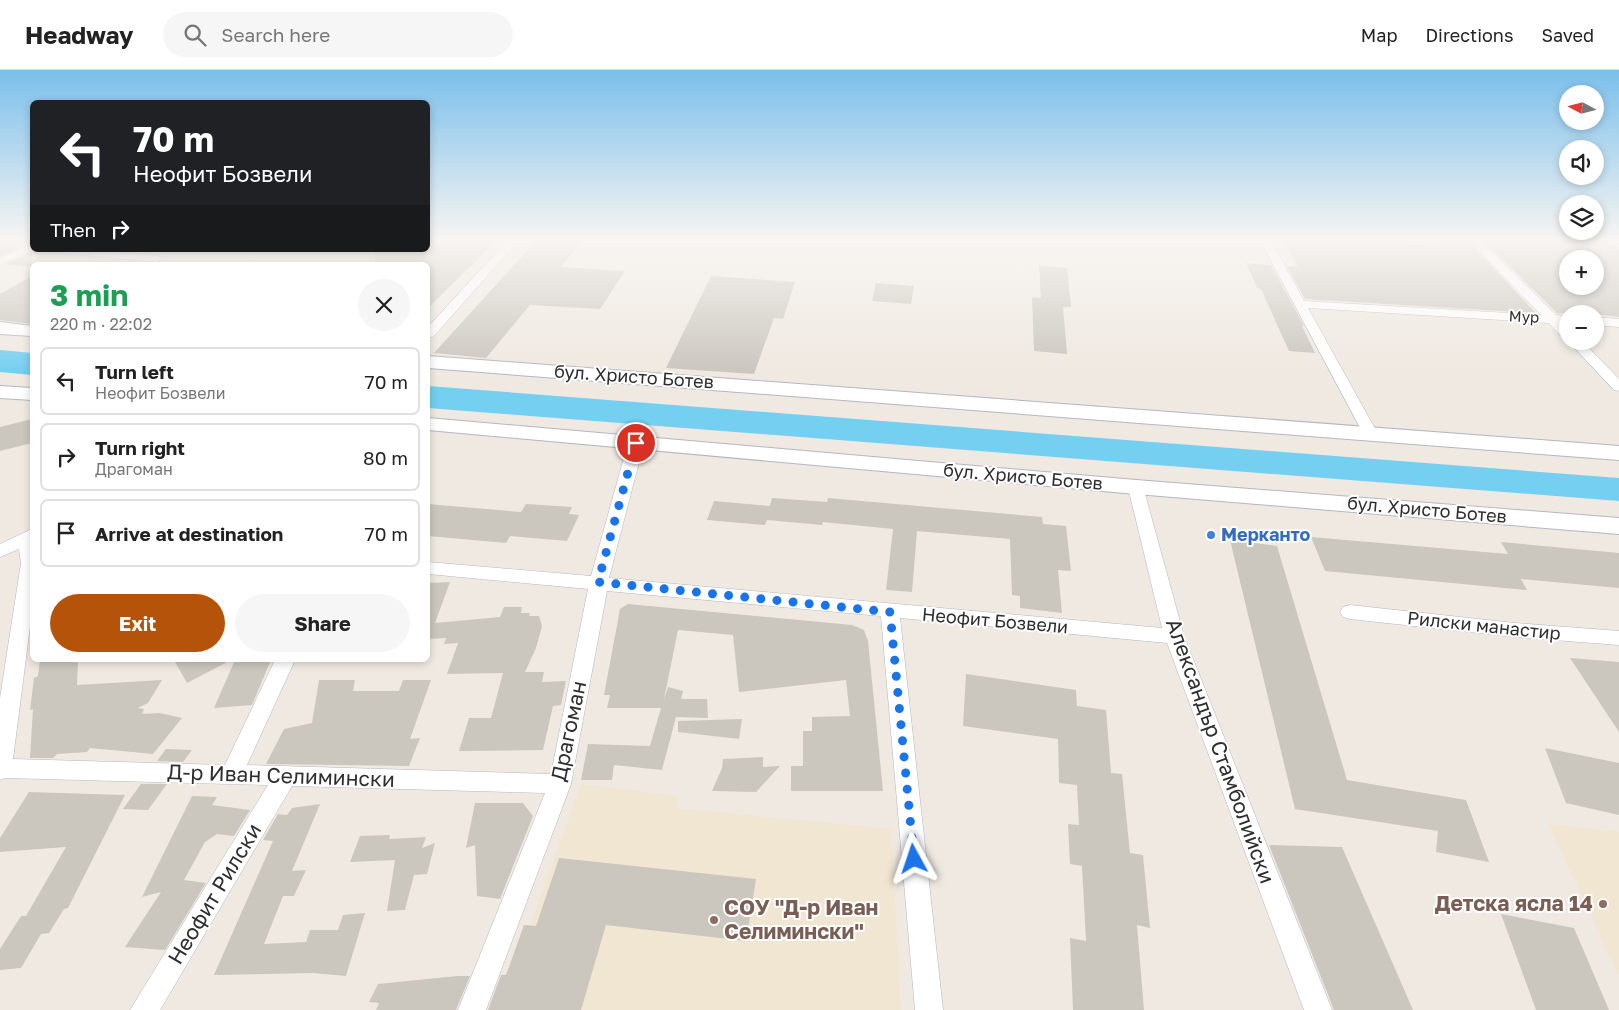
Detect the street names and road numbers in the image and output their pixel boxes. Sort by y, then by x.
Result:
street label: Мур [1508,306,1540,326]
street label: бул. Христо Ботев [553,359,715,393]
street label: бул. Христо Ботев [942,458,1104,494]
street label: бул. Христо Ботев [1346,491,1508,527]
street label: Неофит Бозвели [921,603,1069,637]
street label: Рилски манастир [1406,606,1562,644]
street label: Александър Стамболийски [1161,614,1281,887]
street label: Драгоман [545,678,591,783]
street label: Д-р Иван Селимински [167,758,395,792]
street label: Неофит Рилски [162,818,266,969]

